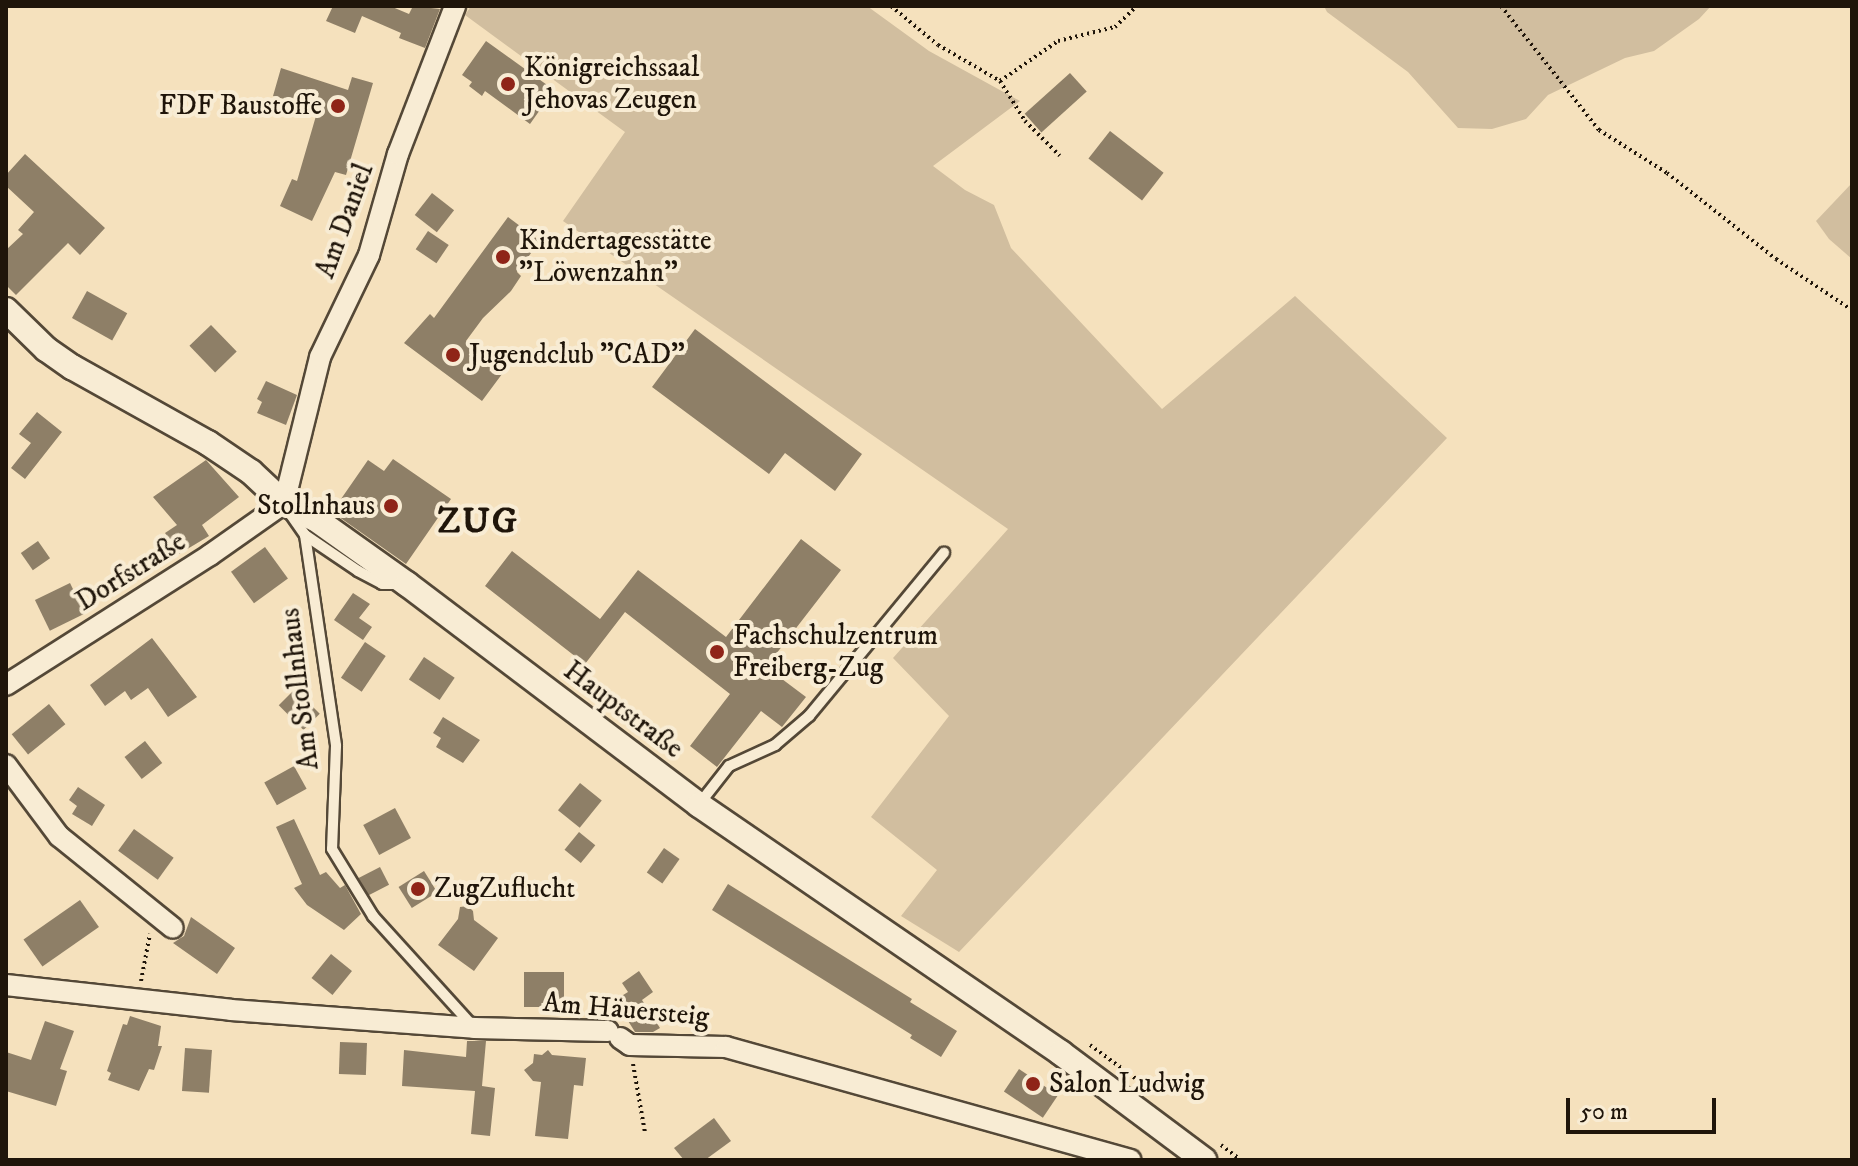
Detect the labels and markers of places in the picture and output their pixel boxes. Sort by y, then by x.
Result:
place label: Königreichssaal Jehovas Zeugen [524,51,699,117]
marker: Königreichssaal Jehovas Zeugen [499,75,517,93]
place label: FDF Baustoffe [159,89,322,123]
marker: FDF Baustoffe [329,97,347,115]
place label: Kindertagesstätte "Löwenzahn" [519,224,712,290]
marker: Kindertagesstätte "Löwenzahn" [494,248,512,266]
place label: Jugendclub "CAD" [469,338,685,372]
marker: Jugendclub "CAD" [444,346,462,364]
place label: Stollnhaus [257,489,375,523]
marker: Stollnhaus [382,497,400,515]
place label: Fachschulzentrum Freiberg-Zug [733,619,938,685]
marker: Fachschulzentrum Freiberg-Zug [708,643,726,661]
place label: ZugZuflucht [434,872,575,906]
marker: ZugZuflucht [409,880,427,898]
place label: Salon Ludwig [1049,1067,1204,1101]
marker: Salon Ludwig [1024,1075,1042,1093]

